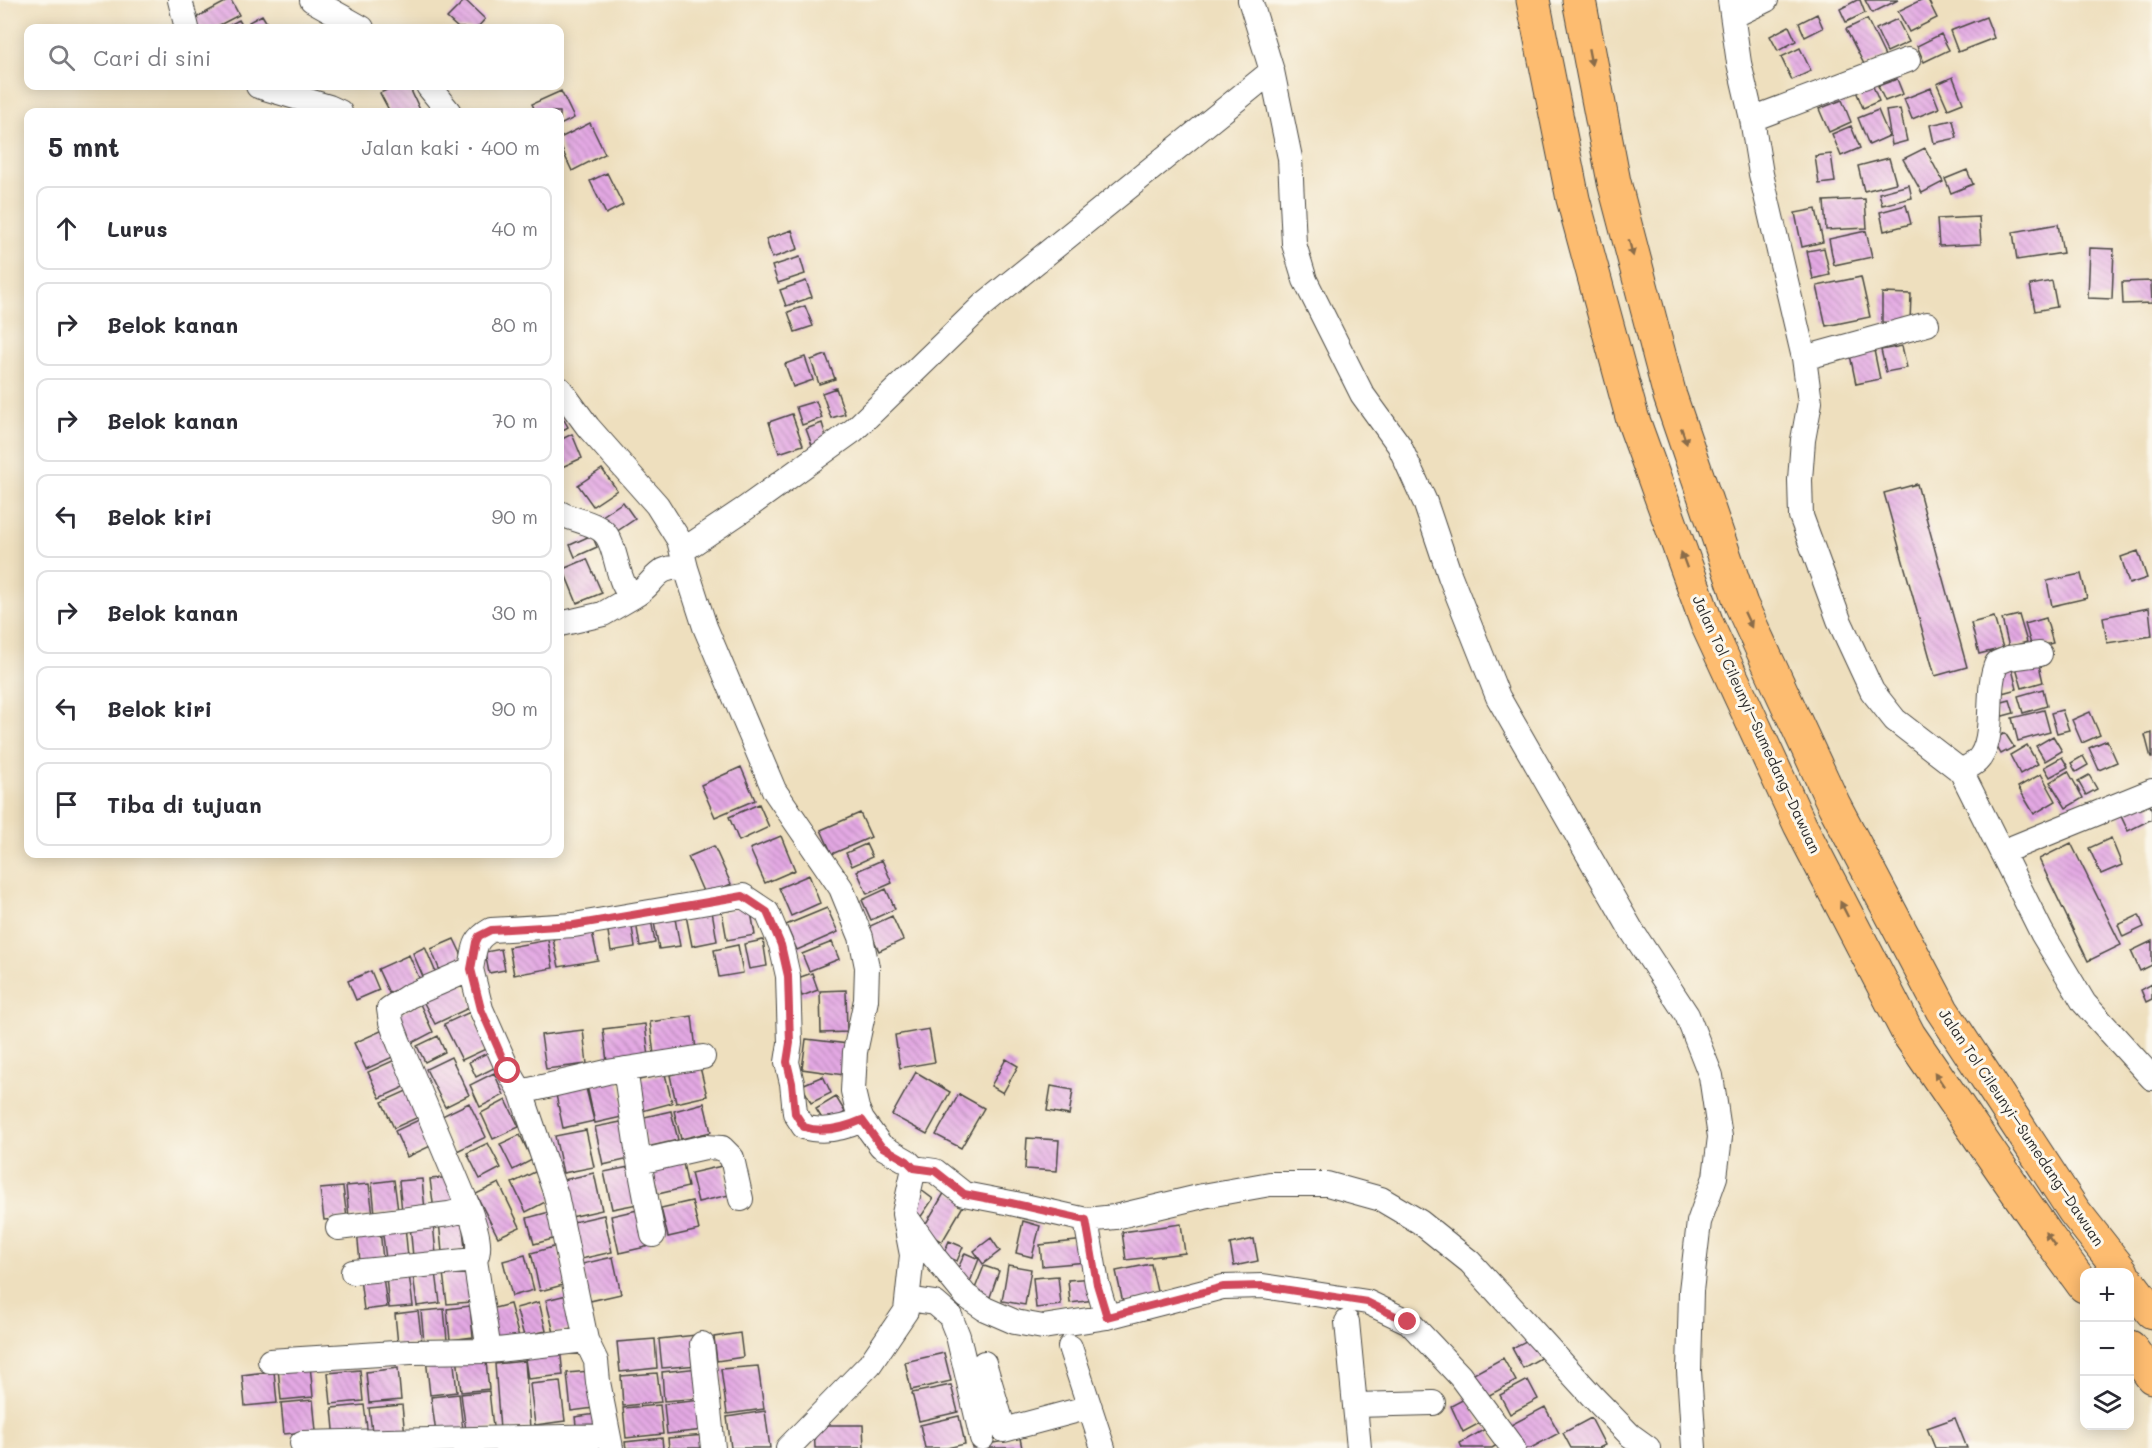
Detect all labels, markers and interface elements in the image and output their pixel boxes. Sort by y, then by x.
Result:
search box [24,24,564,90]
icon: search [45,41,78,74]
text: Cari di sini [93,43,211,72]
one-way arrow [1586,48,1595,67]
text: 5 mnt [48,130,120,164]
text: Jalan kaki · 400 m [362,134,540,160]
icon: ahead [50,212,83,245]
text: Lurus [107,214,168,243]
text: 40 m [492,215,538,241]
one-way arrow [1627,239,1637,257]
icon: right [50,308,83,341]
text: Belok kanan [107,310,238,339]
text: 80 m [491,311,538,337]
icon: right [50,404,83,437]
text: Belok kanan [107,406,238,435]
text: 70 m [492,407,538,433]
one-way arrow [1679,427,1689,445]
icon: left [50,500,83,533]
text: Belok kiri [107,502,212,531]
text: 90 m [492,503,538,529]
one-way arrow [1678,551,1688,569]
street label: Jalan Tol Cileunyi–Sumedang–Dawuan [1688,592,1826,856]
icon: right [50,596,83,629]
text: Belok kanan [107,598,238,627]
text: 30 m [492,599,538,625]
one-way arrow [1743,611,1753,629]
icon: left [50,692,83,725]
text: Belok kiri [107,694,212,723]
text: 90 m [492,695,538,721]
icon: arrive [50,788,83,821]
text: Tiba di tujuan [107,790,262,819]
one-way arrow [1839,900,1849,917]
street label: Jalan Tol Cileunyi–Sumedang–Dawuan [1935,1004,2109,1250]
route start [494,1057,520,1083]
one-way arrow [1933,1071,1945,1087]
one-way arrow [2044,1232,2056,1248]
map controls [2080,1268,2134,1430]
button: + [2080,1268,2134,1322]
route end [1394,1308,1420,1334]
button: − [2080,1322,2134,1376]
button: layers [2080,1376,2134,1430]

